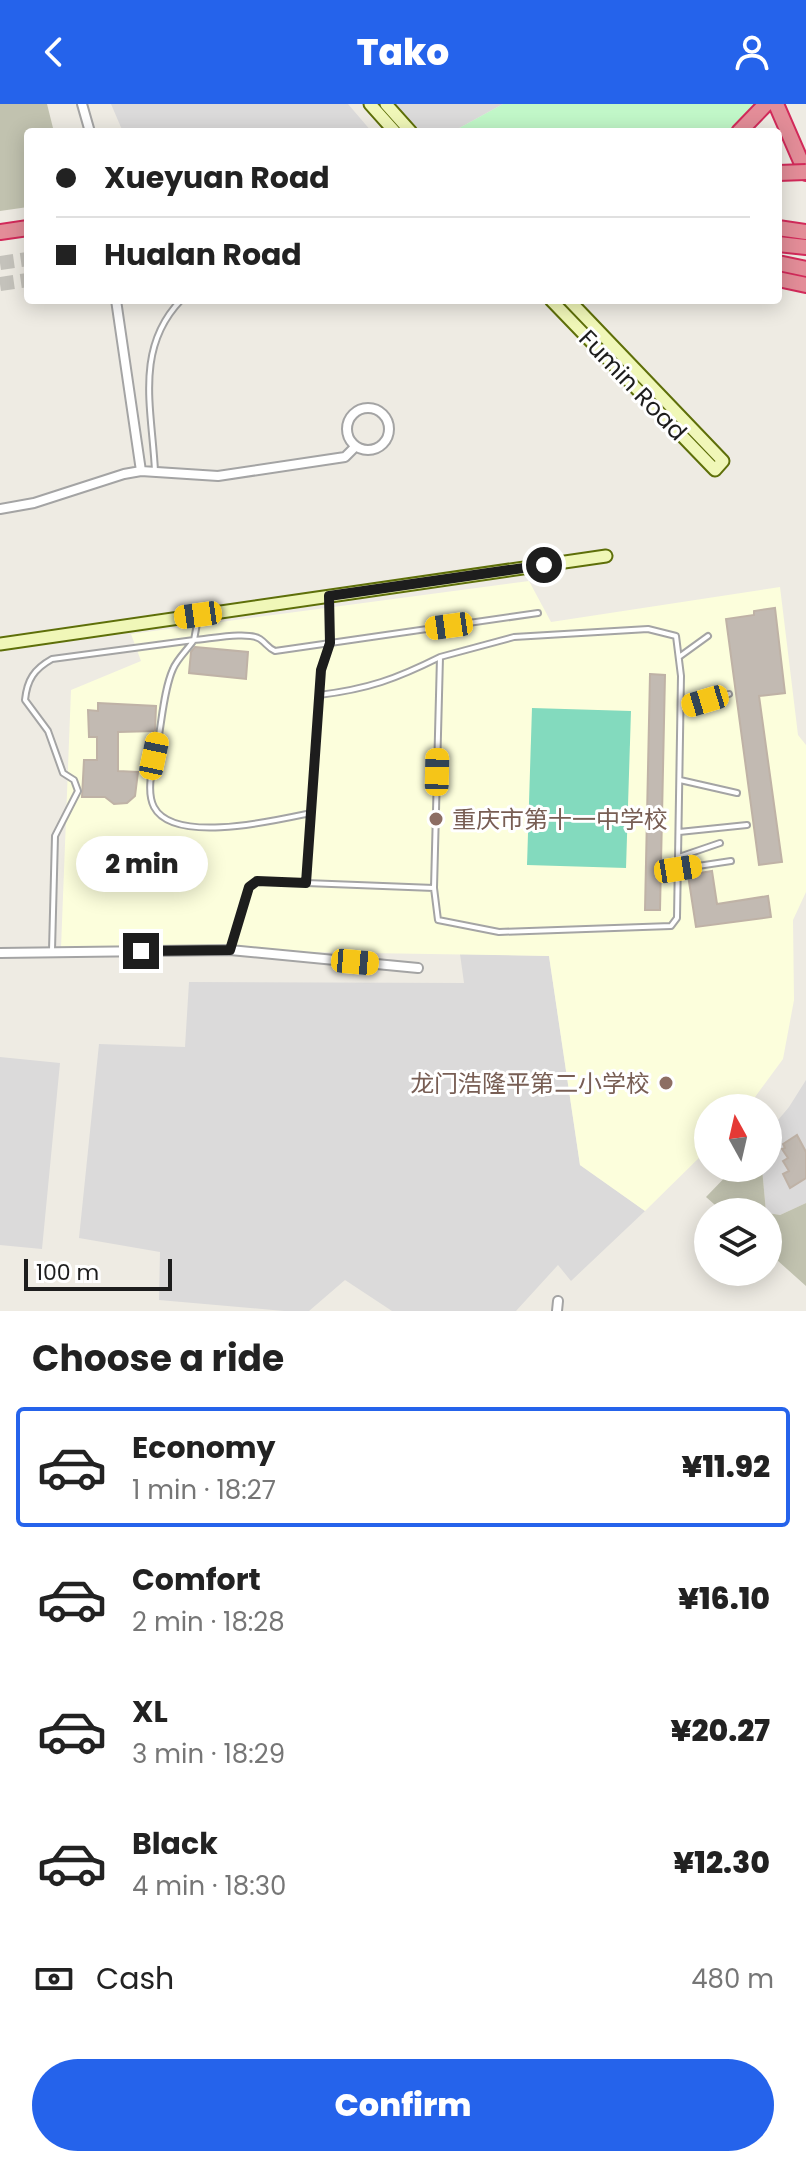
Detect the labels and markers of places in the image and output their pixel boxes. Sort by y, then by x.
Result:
place label: 重庆市第十一中学校 [452,803,668,836]
marker: 重庆市第十一中学校 [427,810,445,828]
place label: 龙门浩隆平第二小学校 [410,1067,650,1100]
marker: 龙门浩隆平第二小学校 [657,1074,675,1092]

